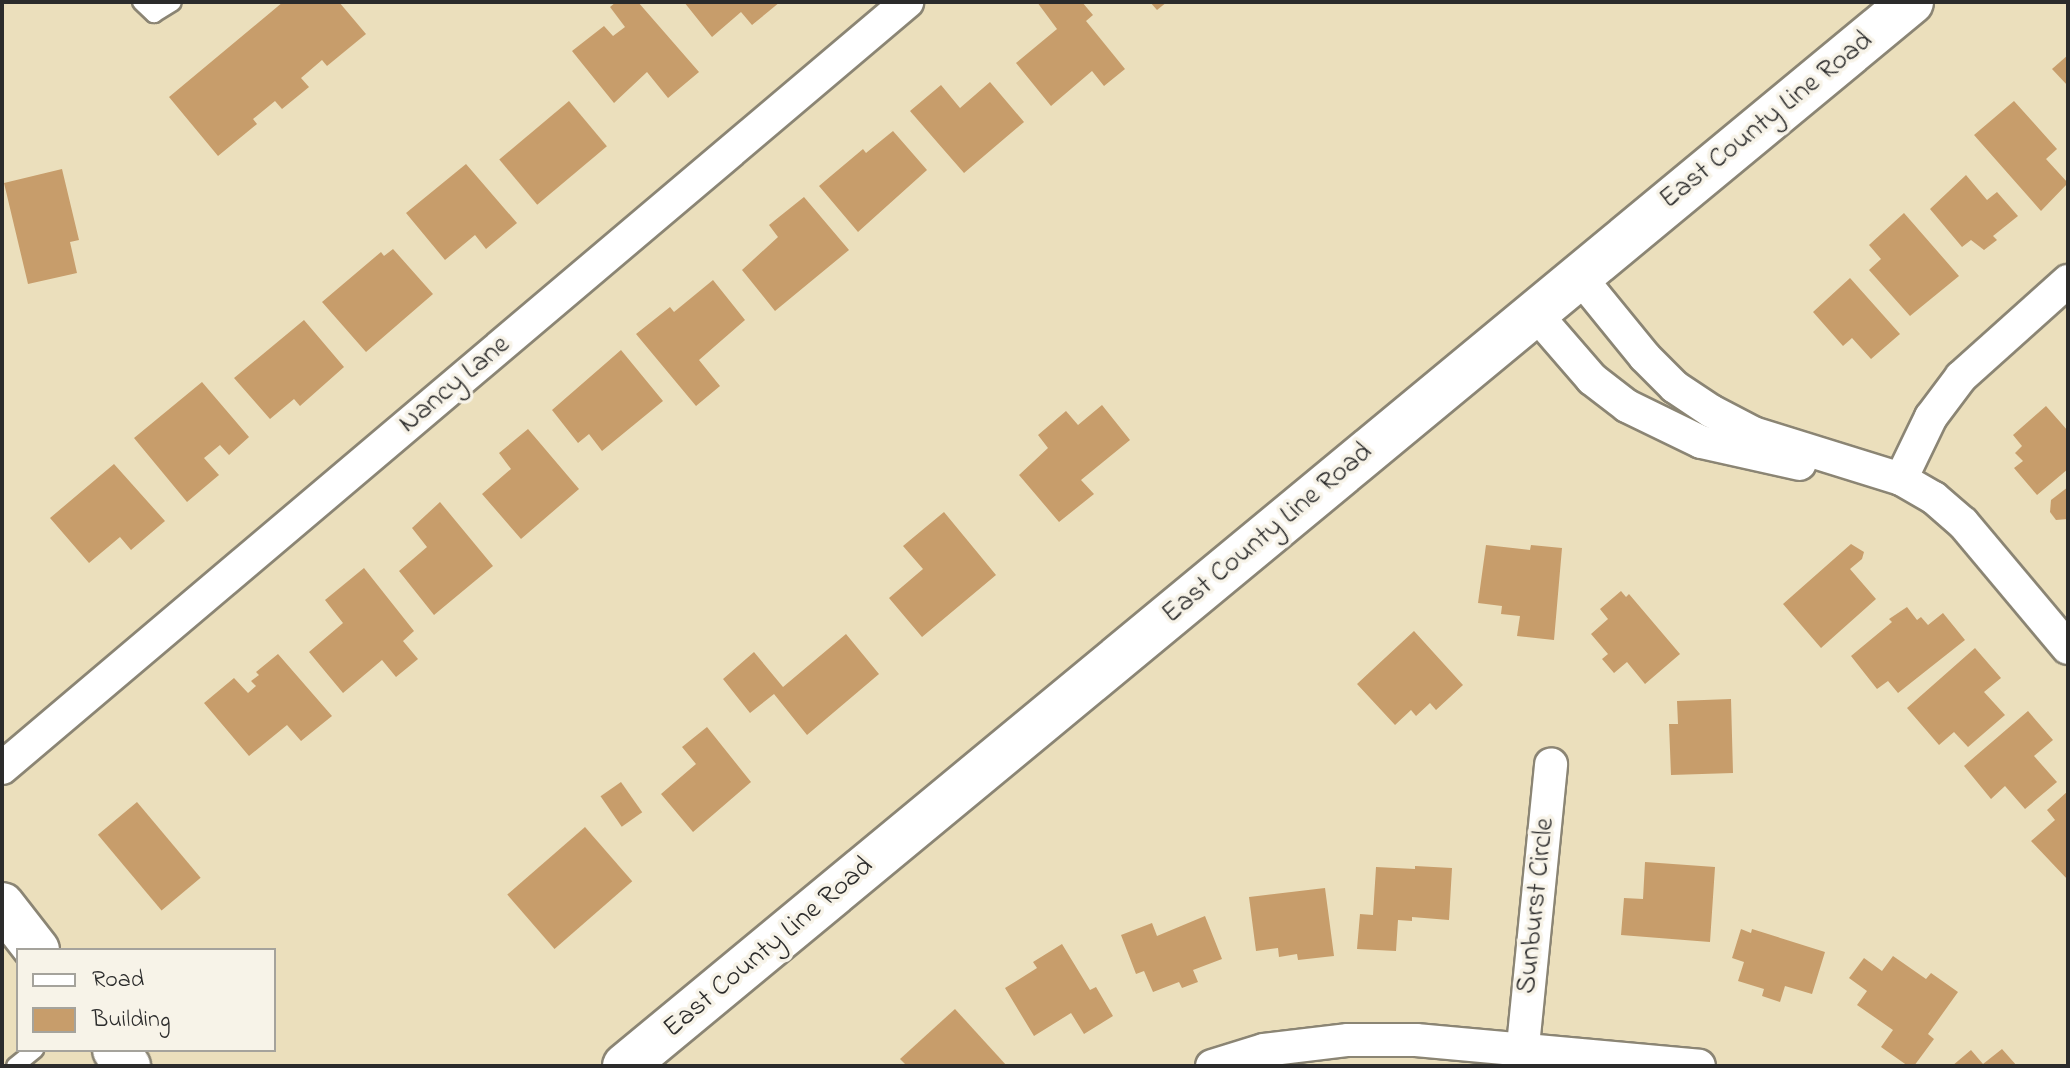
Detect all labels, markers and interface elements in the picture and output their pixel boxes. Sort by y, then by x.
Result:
street label: East County Line Road [1654,25,1880,217]
street label: Nancy Lane [393,329,517,441]
street label: East County Line Road [1156,436,1380,632]
street label: Sunburst Circle [1511,816,1563,996]
street label: East County Line Road [657,850,881,1046]
legend [16,948,276,1052]
text: Road [92,963,144,998]
text: Building [92,1003,171,1038]

